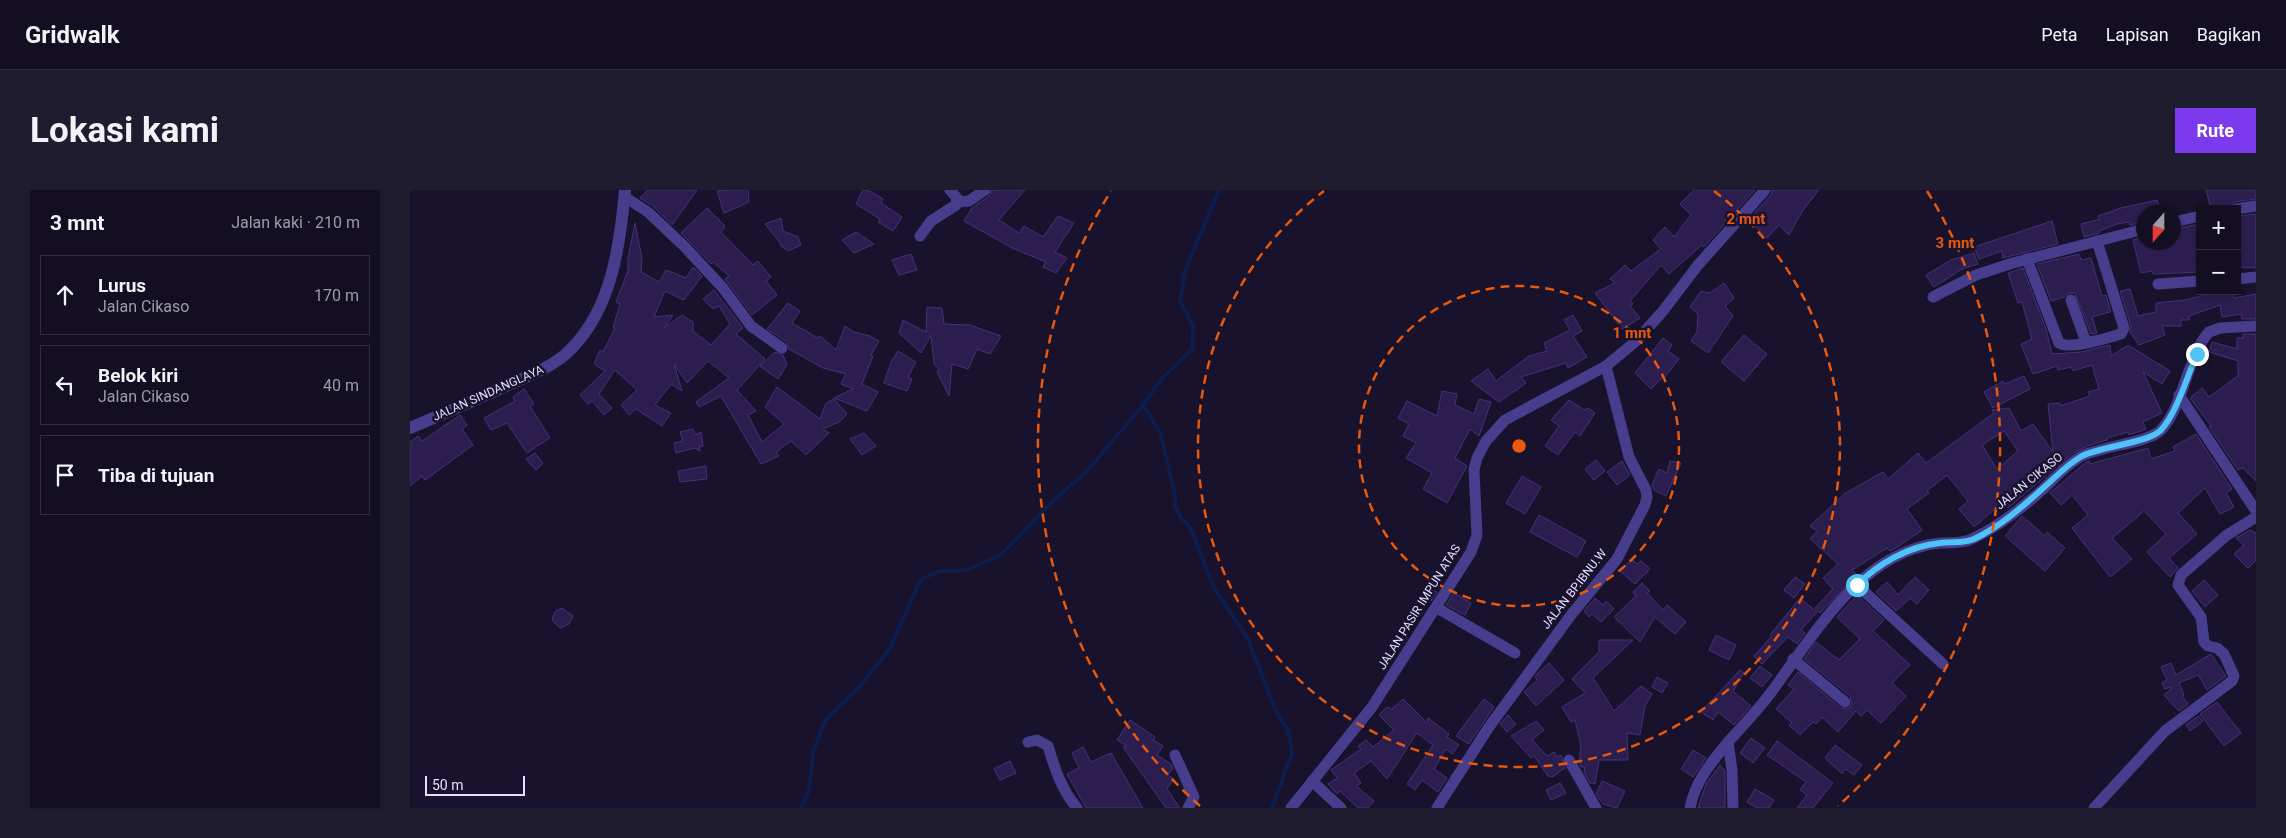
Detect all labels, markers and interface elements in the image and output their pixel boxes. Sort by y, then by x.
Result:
text: Gridwalk [25,21,120,49]
text: Peta [2041,24,2078,45]
text: Lapisan [2106,24,2169,45]
text: Bagikan [2197,24,2261,45]
button: Rute [2175,108,2256,153]
text: Lokasi kami [30,110,219,151]
north arrow [2136,205,2181,250]
map controls [2196,205,2241,295]
button: + [2196,205,2241,250]
text: 2 mnt [1727,210,1765,228]
text: 3 mnt [50,211,104,235]
text: Jalan kaki · 210 m [231,213,360,232]
text: 3 mnt [1936,234,1974,252]
button: − [2196,250,2241,295]
text: Lurus [98,274,146,297]
icon: ahead [51,281,79,309]
text: 170 m [314,286,359,305]
text: Jalan Cikaso [98,297,189,316]
text: 1 mnt [1613,324,1651,342]
route end [2186,343,2209,366]
street label: JALAN SINDANGLAYA [430,362,546,424]
text: Belok kiri [98,364,178,387]
icon: left [51,371,79,399]
text: 40 m [323,376,359,395]
text: Jalan Cikaso [98,387,189,406]
centre of rings [1510,437,1528,455]
street label: JALAN CIKASO [1993,450,2065,512]
icon: arrive [51,461,79,489]
text: Tiba di tujuan [98,464,214,487]
street label: JALAN PASIR IMPUN ATAS [1375,542,1463,672]
street label: JALAN BP.IBNU.W [1538,546,1610,632]
route start [1846,574,1869,597]
scale bar [425,773,525,796]
text: 50 m [432,777,464,793]

